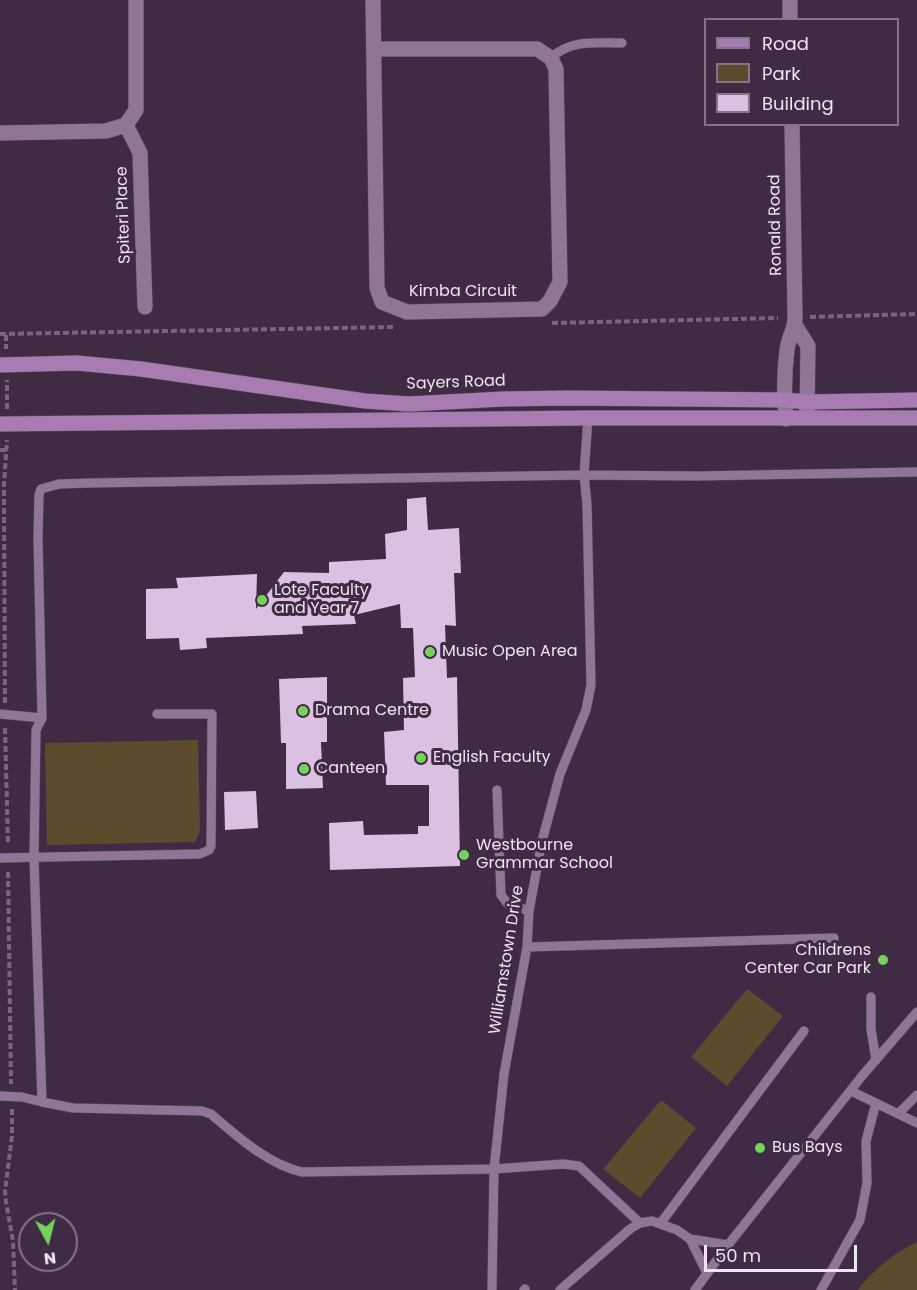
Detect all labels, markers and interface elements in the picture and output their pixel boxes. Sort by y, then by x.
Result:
legend [704,18,899,126]
text: Road [762,31,809,56]
text: Park [762,61,801,86]
text: Building [762,91,834,116]
street label: Spiteri Place [113,166,135,264]
street label: Ronald Road [766,174,786,276]
street label: Kimba Circuit [409,282,517,302]
street label: Sayers Road [406,372,506,394]
place label: Lote Faculty and Year 7 [274,581,369,619]
marker: Lote Faculty and Year 7 [255,593,269,607]
place label: Music Open Area [442,642,578,662]
marker: Music Open Area [423,645,437,659]
place label: Drama Centre [315,701,429,721]
marker: Drama Centre [296,704,310,718]
place label: English Faculty [433,748,551,768]
marker: English Faculty [414,751,428,765]
place label: Canteen [316,759,385,779]
marker: Canteen [297,762,311,776]
place label: Westbourne Grammar School [476,836,613,874]
marker: Westbourne Grammar School [457,848,471,862]
street label: Williamstown Drive [486,884,528,1036]
place label: Childrens Center Car Park [745,941,871,979]
marker: Childrens Center Car Park [876,953,890,967]
place label: Bus Bays [772,1138,843,1158]
marker: Bus Bays [753,1141,767,1155]
north arrow [18,1212,78,1272]
scale bar [707,1233,860,1271]
text: 50 m [715,1243,761,1268]
text: N [43,1246,57,1271]

